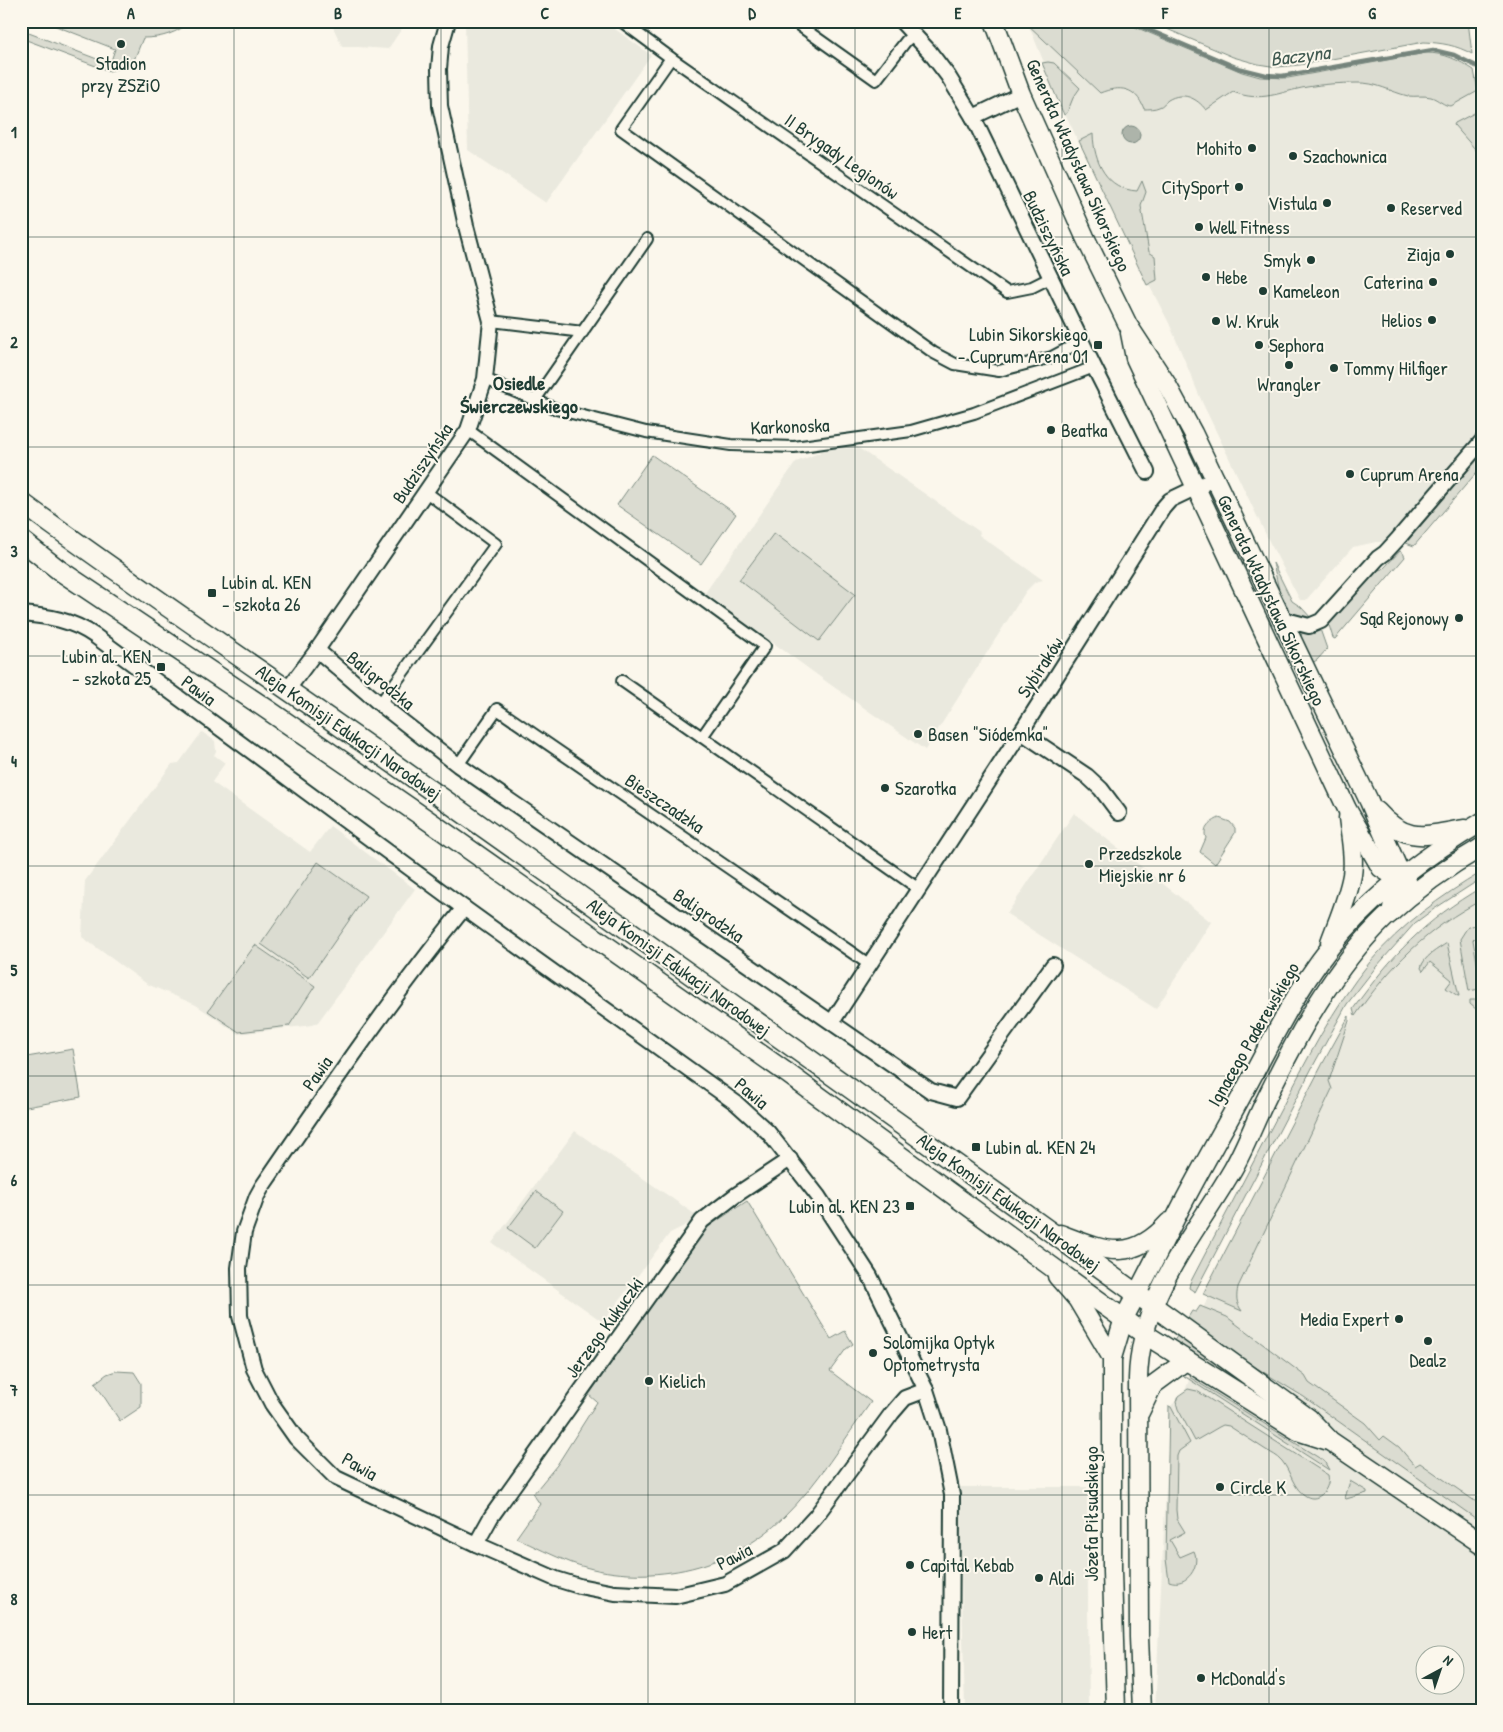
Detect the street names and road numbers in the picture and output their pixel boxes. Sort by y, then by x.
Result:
street label: Generała Władysława Sikorskiego [1020,55,1138,276]
street label: II Brygady Legionów [780,107,905,205]
street label: Budziszyńska [1017,186,1081,280]
street label: Karkonoska [750,412,831,440]
street label: Budziszyńska [386,417,459,508]
street label: Generała Władysława Sikorskiego [1212,490,1333,710]
street label: Sybiraków [1011,631,1070,703]
street label: Baligrodzka [341,645,421,716]
street label: Aleja Komisji Edukacji Narodowej [251,658,447,806]
street label: Pawia [176,668,222,712]
street label: Bieszczadzka [620,767,710,839]
street label: Baligrodzka [668,882,750,949]
street label: Aleja Komisji Edukacji Narodowej [582,892,776,1042]
street label: Ignacego Paderewskiego [1201,957,1305,1111]
street label: Pawia [296,1050,339,1096]
street label: Pawia [729,1071,775,1115]
street label: Aleja Komisji Edukacji Narodowej [912,1127,1106,1277]
street label: Jerzego Kukuczki [559,1271,649,1383]
street label: Pawia [337,1445,383,1487]
street label: Józefa Piłsudskiego [1078,1446,1104,1582]
street label: Pawia [712,1536,757,1576]

